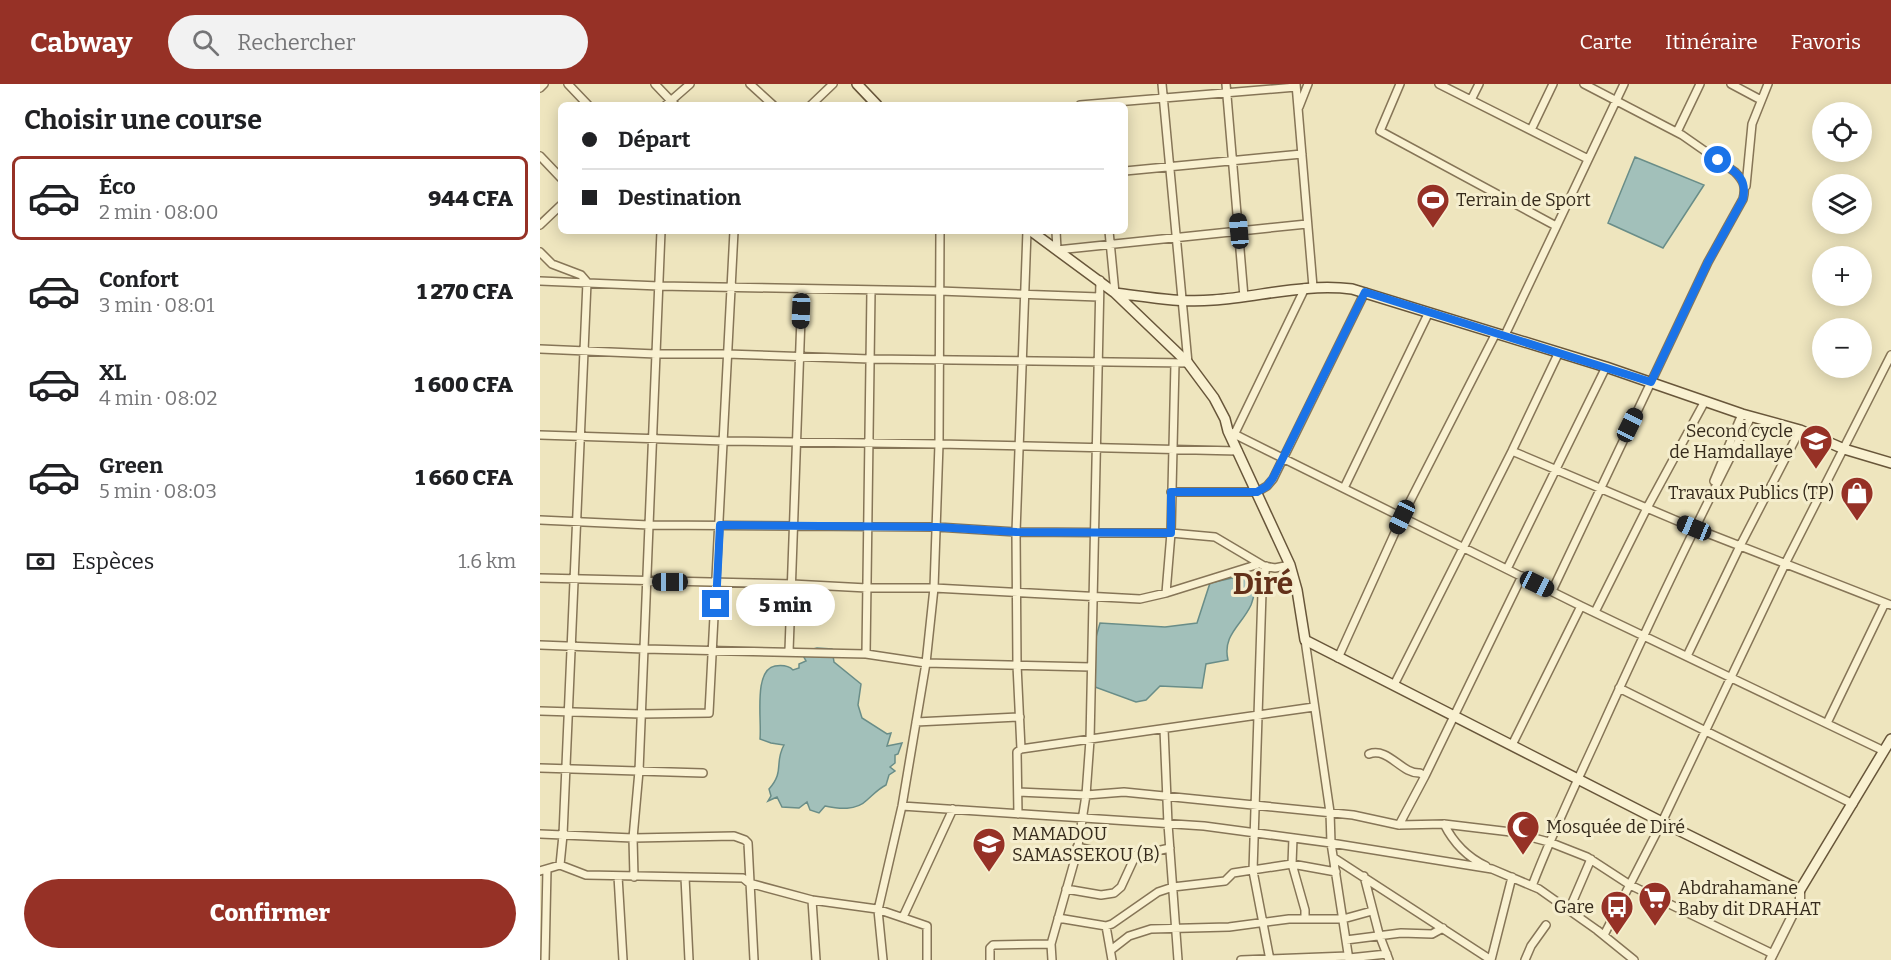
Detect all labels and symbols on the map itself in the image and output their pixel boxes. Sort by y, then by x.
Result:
route start [1704,146,1731,173]
sports icon: Terrain de Sport [1415,182,1451,229]
place label: Terrain de Sport [1456,189,1591,211]
car [1228,212,1250,250]
car [791,293,811,329]
car [1614,405,1646,445]
place label: Second cycle de Hamdallaye [1669,420,1793,463]
school or university icon: Second cycle de Hamdallaye [1798,423,1834,470]
shop icon: Travaux Publics (TP) [1839,475,1875,522]
place label: Travaux Publics (TP) [1668,482,1834,504]
car [1386,497,1418,537]
car [1674,513,1714,543]
district label: Diré [1233,566,1293,602]
car [1517,568,1557,600]
car [652,573,688,591]
callout: 5 min [737,583,836,625]
route end [702,590,729,617]
mosque icon: Mosquée de Diré [1505,809,1541,856]
place label: Mosquée de Diré [1546,816,1685,838]
place label: MAMADOU SAMASSEKOU (B) [1012,823,1160,866]
school or university icon: MAMADOU SAMASSEKOU (B) [971,826,1007,873]
place label: Abdrahamane Baby dit DRAHAT [1678,877,1821,920]
supermarket icon: Abdrahamane Baby dit DRAHAT [1637,880,1673,927]
bus stop icon: Gare [1599,889,1635,936]
place label: Gare [1554,896,1594,918]

